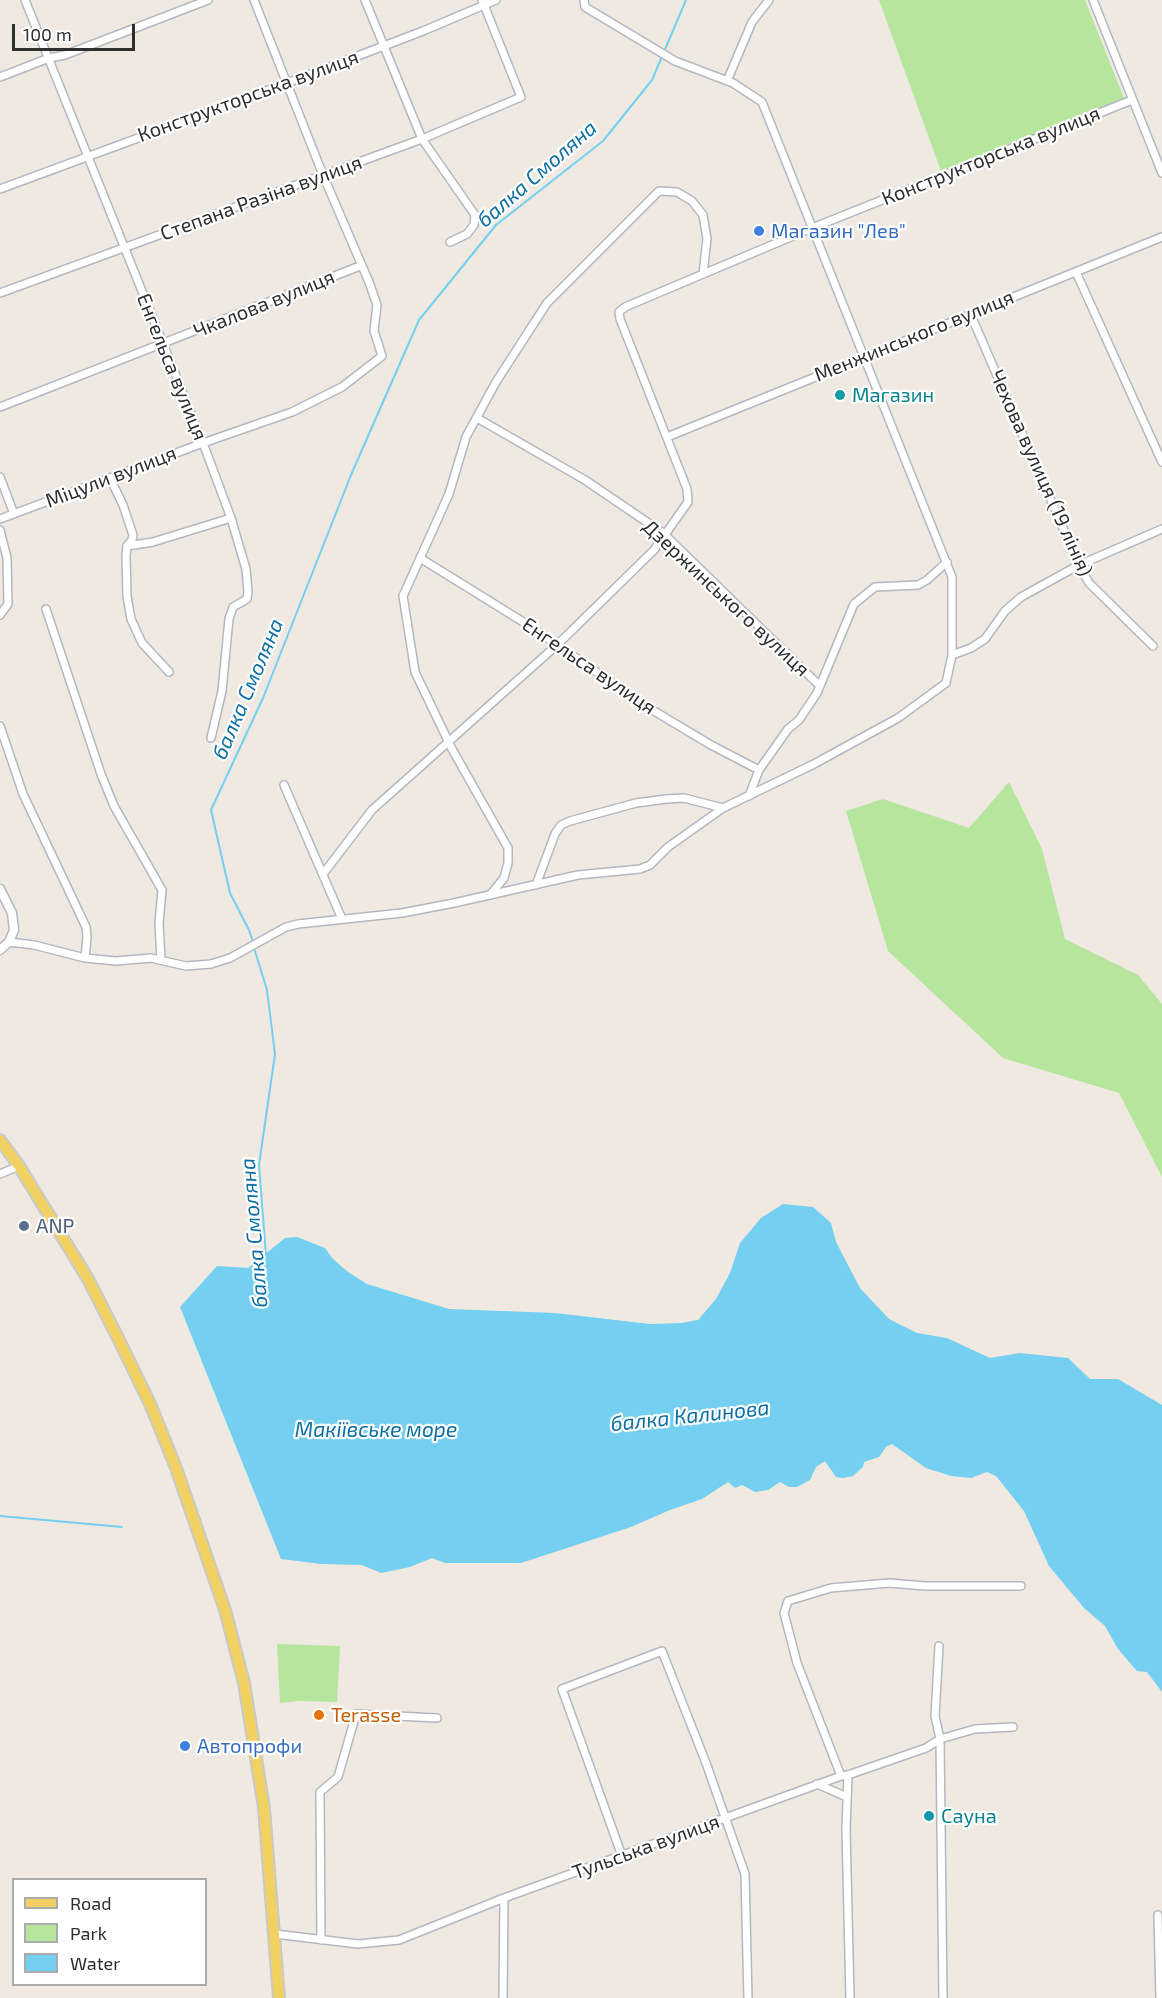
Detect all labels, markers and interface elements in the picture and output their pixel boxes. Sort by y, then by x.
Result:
scale bar [15,12,138,50]
text: 100 m [23,23,72,45]
street label: Конструкторська вулиця [134,45,362,147]
street label: Конструкторська вулиця [878,101,1104,211]
water label: балка Смоляна [472,115,602,233]
street label: Степана Разіна вулиця [157,150,365,246]
place label: Магазин "Лев" [771,219,906,243]
marker: Магазин "Лев" [752,224,766,238]
street label: Чкалова вулиця [190,265,338,343]
street label: Менжинського вулиця [811,285,1017,387]
street label: Енгельса вулиця [132,290,212,444]
street label: Чехова вулиця (19 лiнiя) [985,366,1097,580]
place label: Магазин [852,383,934,407]
marker: Магазин [833,388,847,402]
street label: Міцули вулиця [42,441,180,513]
street label: Дзержинського вулиця [638,514,814,682]
street label: Енгельса вулиця [518,612,660,720]
water label: балка Смоляна [207,615,289,763]
water label: балка Смоляна [235,1157,273,1309]
place label: ANP [36,1214,74,1238]
marker: ANP [17,1219,31,1233]
water label: балка Калинова [609,1395,771,1437]
water label: Макіївське море [295,1417,457,1443]
place label: Terasse [331,1703,401,1727]
marker: Terasse [312,1708,326,1722]
place label: Автопрофи [197,1734,302,1758]
marker: Автопрофи [178,1739,192,1753]
place label: Сауна [941,1804,997,1828]
street label: Тульська вулиця [569,1809,723,1885]
marker: Сауна [922,1809,936,1823]
legend [12,1878,207,1986]
text: Road [70,1892,111,1914]
text: Park [70,1922,107,1944]
text: Water [70,1952,120,1974]

